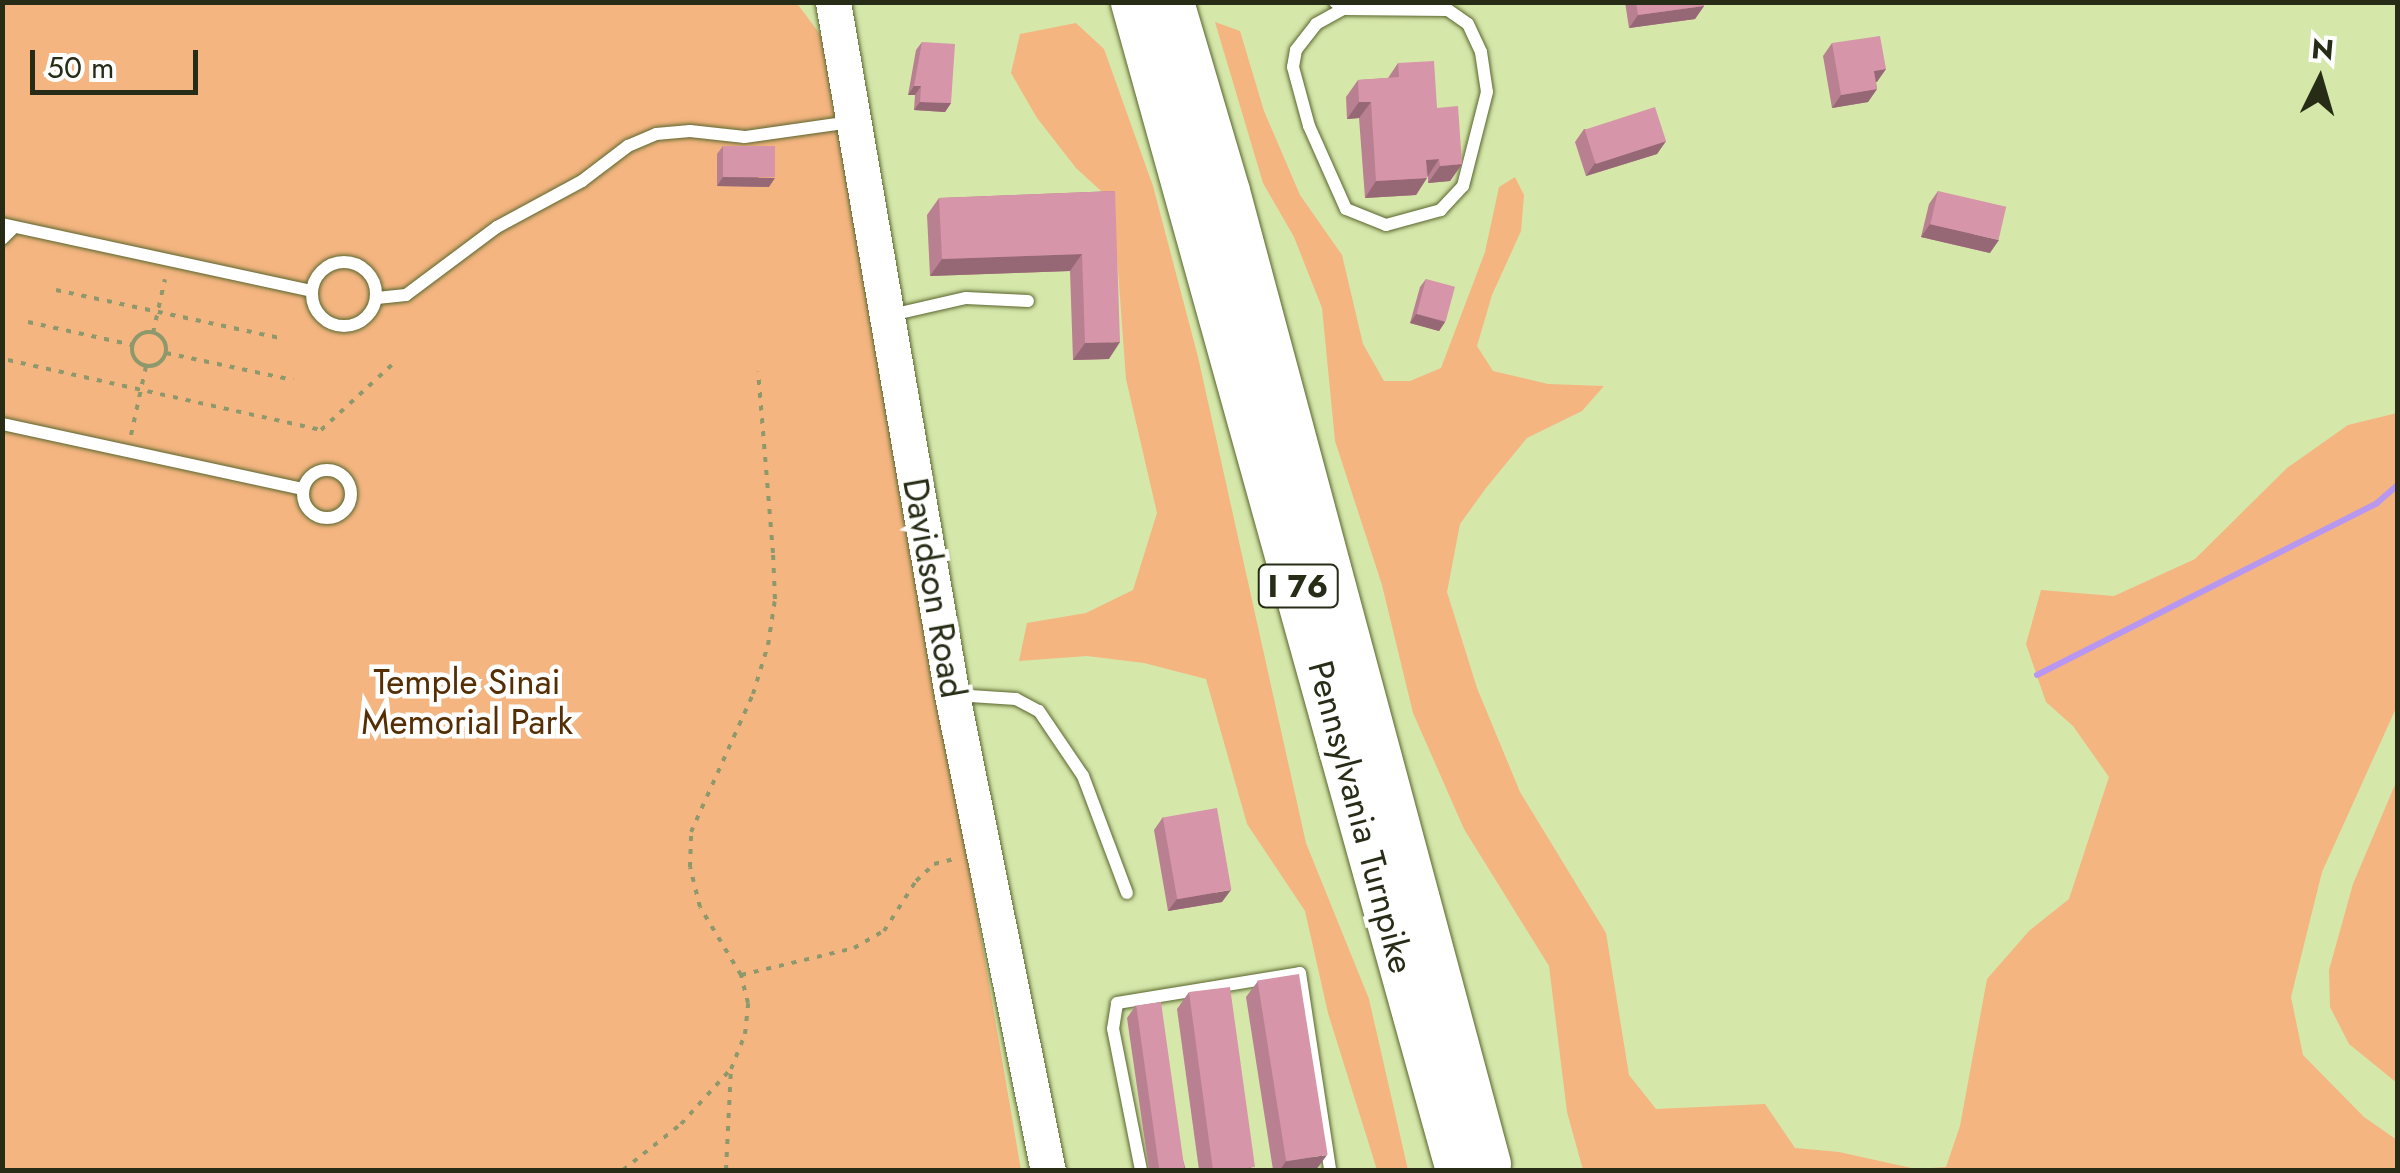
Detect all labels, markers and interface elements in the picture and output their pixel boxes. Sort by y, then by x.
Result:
text: N [2310,28,2336,71]
scale bar [35,30,202,92]
north arrow [2270,30,2370,130]
text: 50 m [47,46,114,89]
street label: Davidson Road [894,475,974,701]
road number: I 76 [1256,559,1340,613]
street label: Pennsylvania Turnpike [1299,656,1423,978]
park label: Temple Sinai Memorial Park [361,661,573,743]

